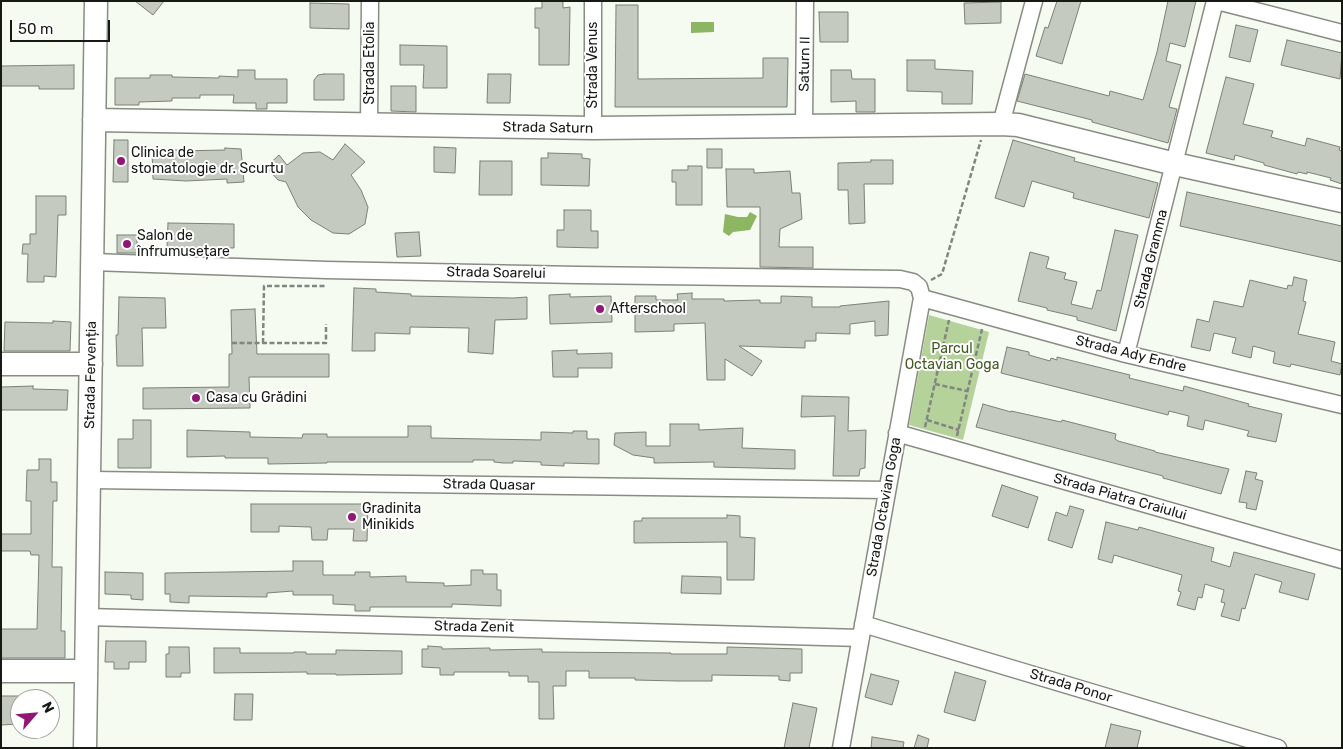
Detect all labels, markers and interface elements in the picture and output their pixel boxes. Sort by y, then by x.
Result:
scale bar [12,10,112,42]
text: 50 m [18,20,53,38]
street label: Strada Etolia [362,22,378,104]
street label: Strada Venus [585,22,601,108]
street label: Saturn II [796,36,814,92]
street label: Strada Saturn [503,119,593,137]
place label: Clinica de stomatologie dr. Scurtu [131,145,284,178]
marker: Clinica de stomatologie dr. Scurtu [115,155,127,167]
street label: Strada Gramma [1131,208,1171,310]
place label: Salon de înfrumusețare [137,228,230,260]
marker: Salon de înfrumusețare [121,238,133,250]
street label: Strada Soarelui [446,264,546,282]
place label: Afterschool [610,301,686,317]
marker: Afterschool [594,303,606,315]
street label: Strada Fervenția [82,321,100,429]
street label: Strada Ady Endre [1074,332,1188,376]
park label: Parcul Octavian Goga [905,341,999,374]
place label: Casa cu Grădini [206,390,307,406]
marker: Casa cu Grădini [190,392,202,404]
street label: Strada Octavian Goga [863,436,905,578]
street label: Strada Piatra Craiului [1051,470,1189,524]
street label: Strada Quasar [443,476,535,494]
place label: Gradinita Minikids [362,501,421,534]
marker: Gradinita Minikids [346,511,358,523]
street label: Strada Zenit [434,618,514,636]
street label: Strada Ponor [1028,665,1114,707]
north arrow [10,689,60,739]
text: N [38,699,58,716]

